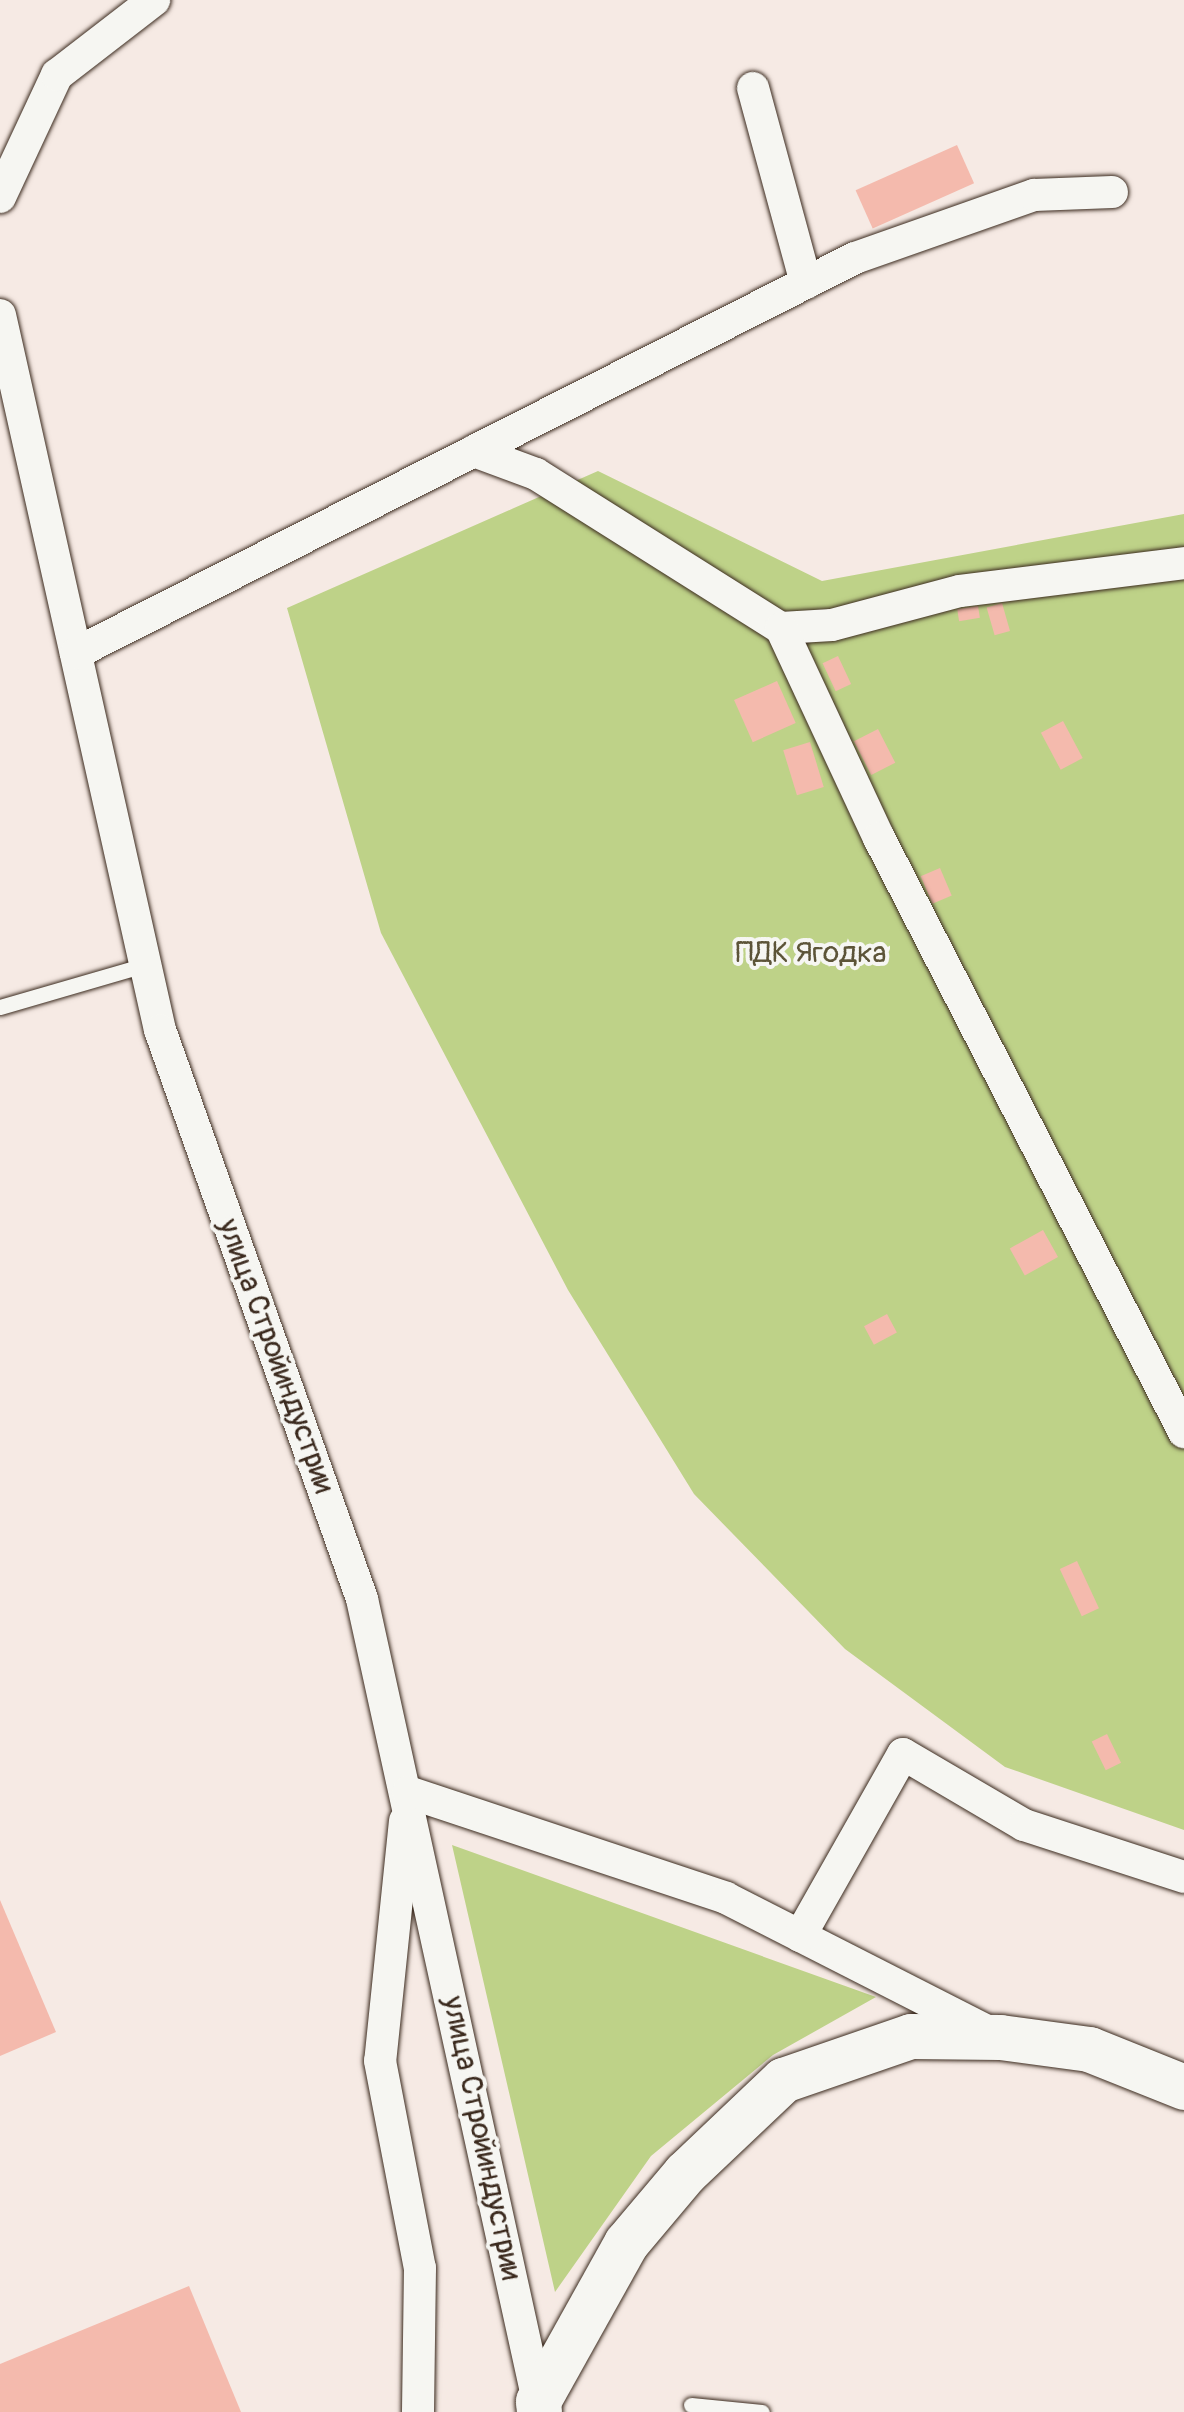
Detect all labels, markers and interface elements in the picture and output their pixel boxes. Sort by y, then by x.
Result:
park label: ПДК Ягодка [736,935,886,971]
street label: улица Стройиндустрии [210,1214,342,1498]
street label: улица Стройиндустрии [434,1993,530,2283]

